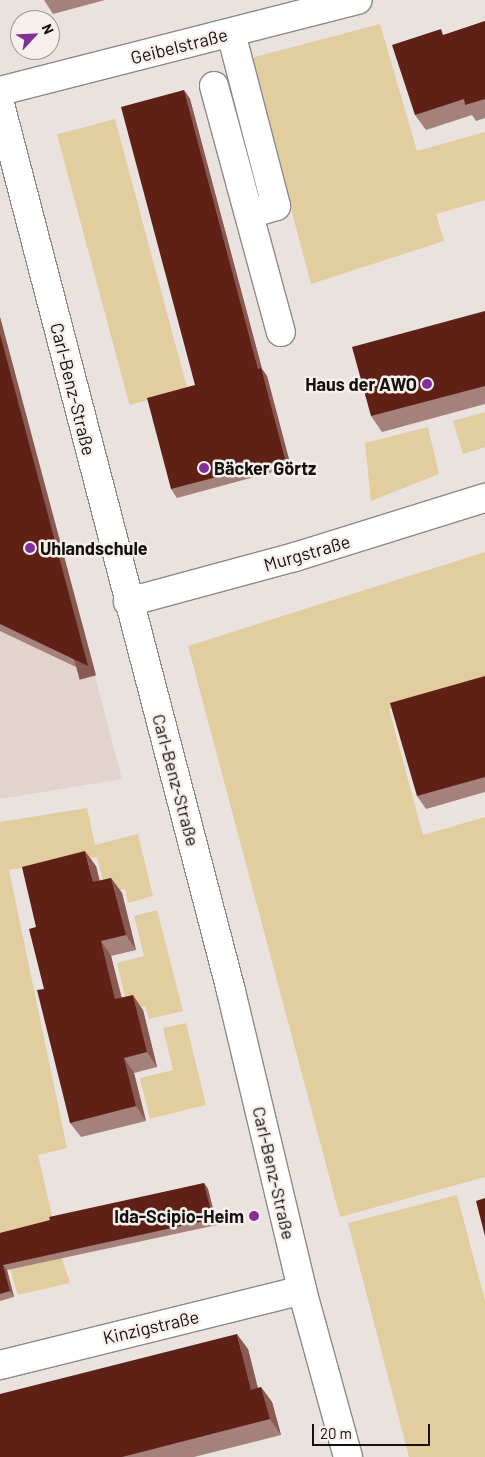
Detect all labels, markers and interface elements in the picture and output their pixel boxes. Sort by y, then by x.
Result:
north arrow [10,10,60,60]
text: N [38,21,58,37]
street label: Geibelstraße [128,24,230,68]
street label: Carl-Benz-Straße [46,320,100,458]
place label: Haus der AWO [305,373,417,395]
marker: Haus der AWO [421,378,433,390]
place label: Bäcker Görtz [214,457,316,479]
marker: Bäcker Görtz [198,462,210,474]
street label: Murgstraße [261,530,353,576]
place label: Uhlandschule [40,537,148,559]
marker: Uhlandschule [24,542,36,554]
street label: Carl-Benz-Straße [148,712,204,848]
street label: Carl-Benz-Straße [248,1104,300,1242]
place label: Ida-Scipio-Heim [114,1205,244,1227]
marker: Ida-Scipio-Heim [248,1210,260,1222]
street label: Kinzigstraße [101,1305,201,1349]
scale bar [315,1414,432,1446]
text: 20 m [320,1424,352,1442]

